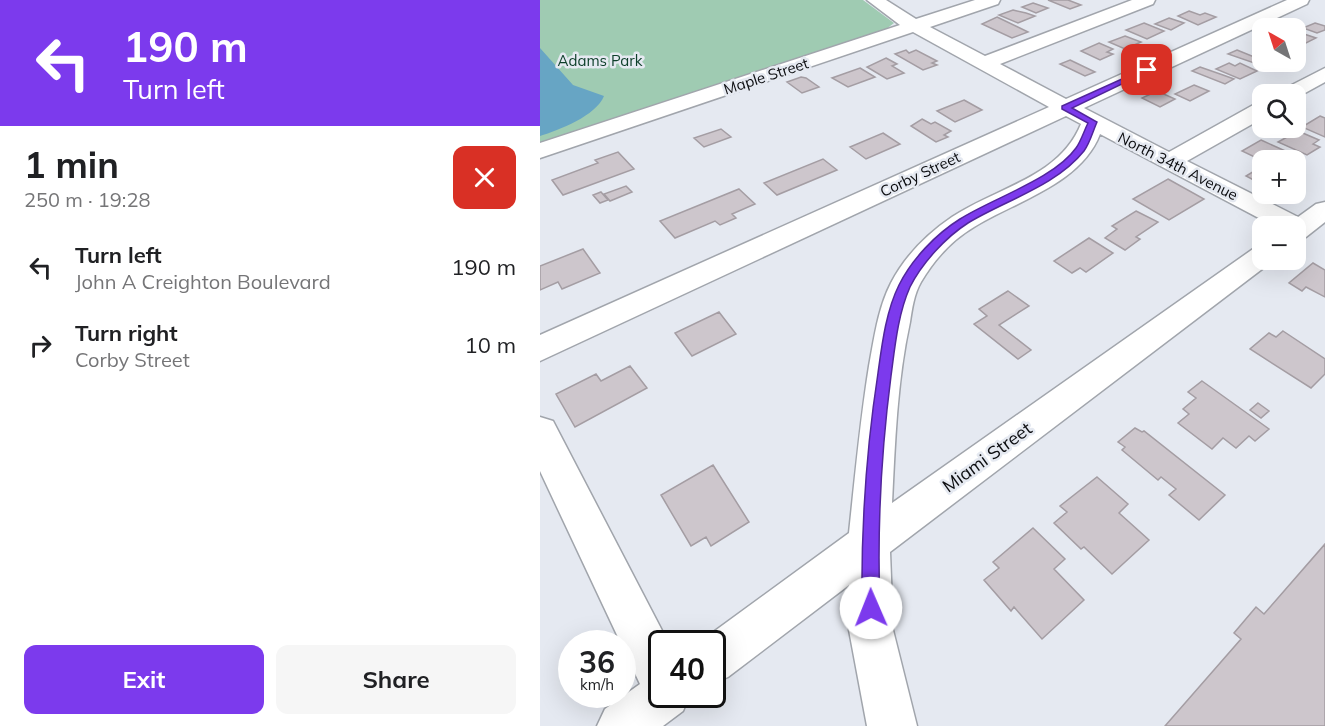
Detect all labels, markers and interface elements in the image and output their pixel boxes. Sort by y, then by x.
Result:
north arrow [1252,18,1306,72]
map controls [1252,18,1306,270]
text: 190 m [123,20,248,73]
icon: left [24,24,102,102]
pin [1121,44,1172,95]
park label: Adams Park [557,51,643,70]
street label: Maple Street [721,53,811,99]
icon: arrive [1130,53,1163,86]
text: Turn left [123,72,225,106]
button: search [1252,84,1306,138]
street label: North 34th Avenue [1115,128,1241,204]
text: 1 min [24,142,119,187]
button: close [453,146,516,209]
street label: Corby Street [877,147,963,201]
button: + [1252,150,1306,204]
text: 250 m · 19:28 [24,187,150,212]
button: − [1252,216,1306,270]
text: Turn left [75,241,162,269]
icon: left [24,251,57,284]
text: 190 m [451,253,516,281]
text: John A Creighton Boulevard [75,269,331,294]
text: Turn right [75,319,178,347]
icon: right [24,329,57,362]
text: 10 m [465,331,516,359]
text: Corby Street [75,347,190,372]
street label: Miami Street [938,417,1036,497]
position arrow [839,576,903,640]
speed limit sign: 40 [648,630,726,708]
text: 36 [579,643,615,681]
button: Exit [24,645,264,714]
button: Share [276,645,516,714]
text: km/h [580,675,614,694]

